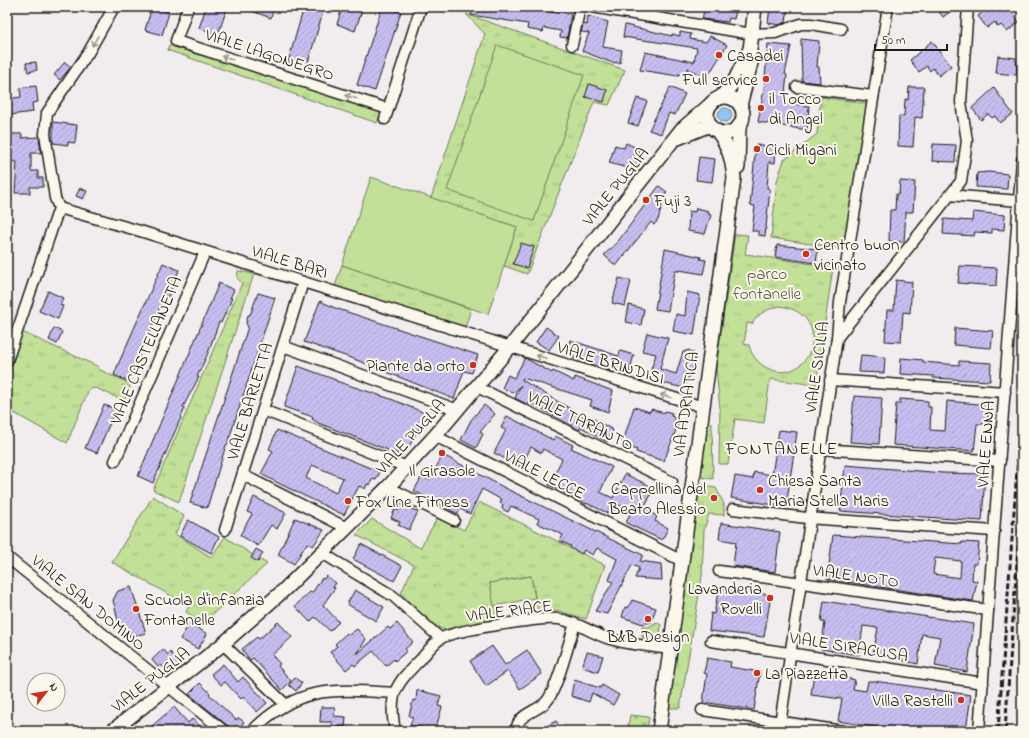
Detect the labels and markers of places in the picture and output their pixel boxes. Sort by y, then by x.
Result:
place label: Casadei [727,44,784,69]
marker: Casadei [714,50,724,60]
place label: Full service [681,68,758,93]
marker: Full service [761,74,771,84]
place label: il Tocco di Angel [769,87,823,134]
marker: il Tocco di Angel [756,103,766,113]
place label: Cicli Migani [765,138,837,165]
marker: Cicli Migani [752,144,762,154]
place label: Fuji 3 [653,189,691,214]
marker: Fuji 3 [641,195,651,205]
place label: Centro buon vicinato [814,233,899,278]
marker: Centro buon vicinato [801,249,811,259]
place label: Piante da orto [366,354,465,379]
marker: Piante da orto [468,360,478,370]
marker: Il Girasole [437,448,447,458]
place label: Il Girasole [409,459,476,484]
place label: Chiesa Santa Maria Stella Maris [768,469,889,514]
place label: Cappellina del Beato Alessio [608,477,706,522]
marker: Chiesa Santa Maria Stella Maris [755,485,765,495]
place label: Fox Line Fitness [355,490,469,515]
marker: Cappellina del Beato Alessio [709,493,719,503]
marker: Fox Line Fitness [343,496,353,506]
place label: Lavanderia Rovelli [688,577,762,622]
place label: Scuola d'infanzia Fontanelle [143,588,264,633]
marker: Lavanderia Rovelli [765,593,775,603]
marker: Scuola d'infanzia Fontanelle [131,604,141,614]
marker: B&B Design [643,614,653,624]
place label: B&B Design [606,625,689,652]
place label: La Piazzetta [765,662,848,687]
marker: La Piazzetta [752,668,762,678]
place label: Villa Rastelli [872,689,953,714]
marker: Villa Rastelli [956,695,966,705]

